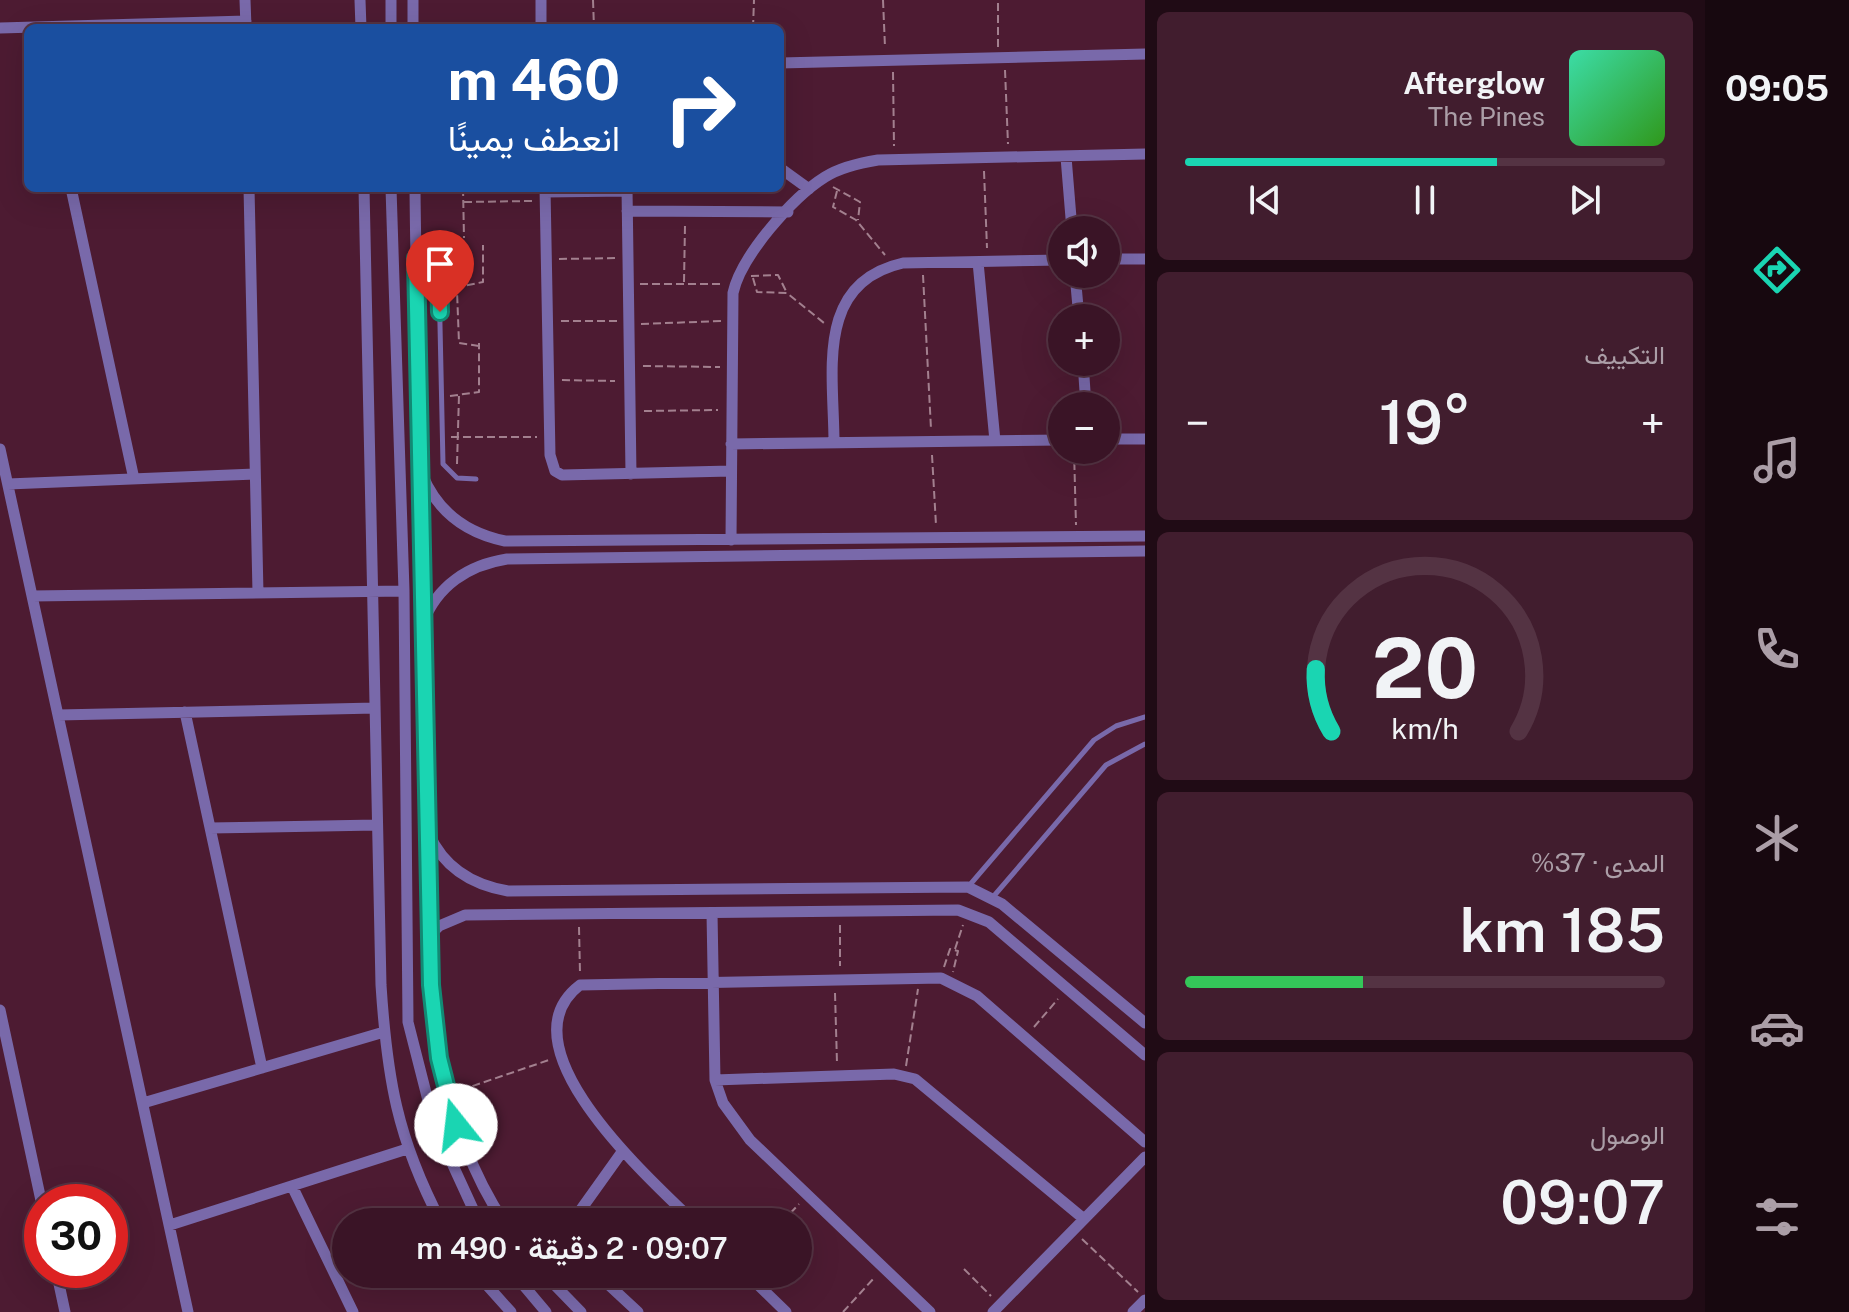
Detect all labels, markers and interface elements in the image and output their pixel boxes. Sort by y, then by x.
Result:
text: 460 m [448,47,620,113]
icon: right [648,56,752,160]
text: Afterglow [1403,65,1545,101]
text: 09:05 [1725,67,1829,109]
text: The Pines [1428,101,1545,132]
text: انعطف يمينًا [448,117,620,159]
icon: previous [1243,178,1287,222]
icon: pause [1403,178,1447,222]
icon: next [1563,178,1607,222]
map controls [1048,216,1120,464]
button: sound [1048,216,1120,288]
pin [406,230,474,312]
icon: arrive [418,242,462,286]
icon: directions [1749,242,1805,298]
button: + [1048,304,1120,376]
text: التكييف [1584,339,1665,370]
text: 19° [1379,387,1471,458]
button: − [1048,392,1120,464]
text: − [1185,397,1209,449]
text: + [1641,397,1665,449]
icon: music [1749,432,1805,488]
text: 20 [1372,619,1478,717]
icon: phone [1749,621,1805,677]
text: km/h [1391,712,1459,745]
icon: climate [1749,810,1805,866]
text: المدى · 37% [1531,847,1665,878]
text: 185 km [1460,895,1665,966]
icon: car [1749,1000,1805,1056]
position arrow [414,1083,498,1167]
text: الوصول [1590,1119,1665,1150]
text: 09:07 [1500,1167,1665,1238]
speed limit sign: 30 [24,1184,128,1288]
icon: filters [1749,1189,1805,1245]
text: 09:07 · 2 دقيقة · 490 m [416,1230,728,1266]

